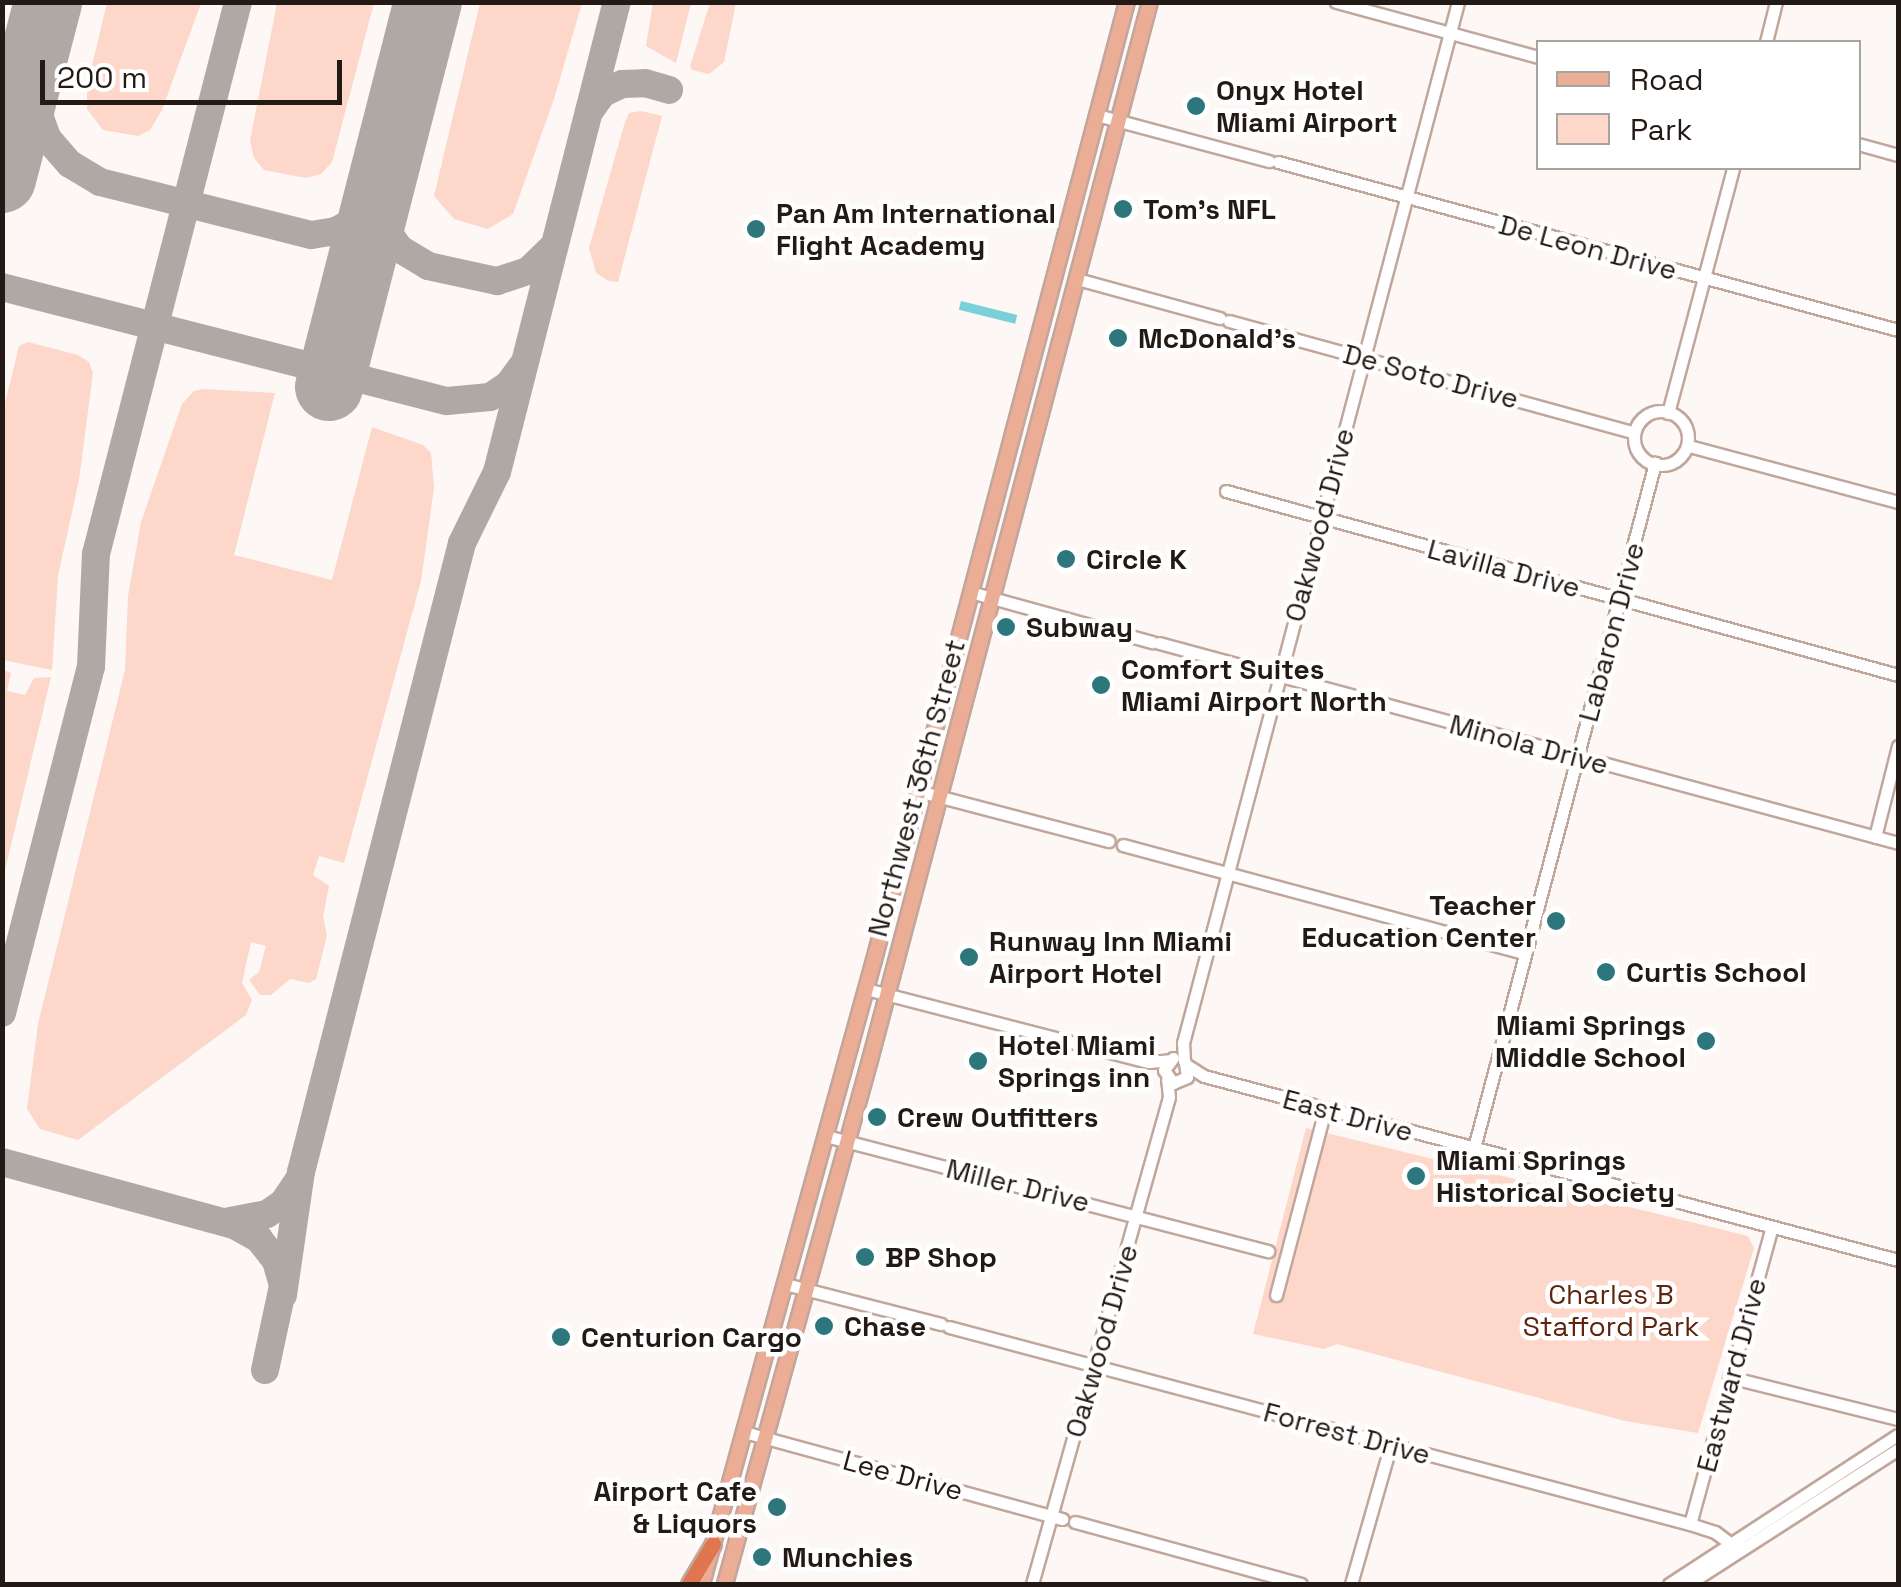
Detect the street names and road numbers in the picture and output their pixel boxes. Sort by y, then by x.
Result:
street label: De Leon Drive [1495,207,1681,287]
street label: De Soto Drive [1340,336,1522,416]
street label: Oakwood Drive [1277,425,1361,625]
street label: Lavilla Drive [1424,531,1584,605]
street label: Labaron Drive [1571,539,1651,725]
street label: Northwest 36th Street [860,636,972,940]
street label: Minola Drive [1446,707,1612,781]
street label: East Drive [1279,1082,1417,1148]
street label: Miller Drive [943,1151,1093,1219]
street label: Oakwood Drive [1057,1241,1145,1441]
street label: Eastward Drive [1689,1274,1773,1476]
street label: Forrest Drive [1260,1395,1434,1471]
street label: Lee Drive [839,1443,967,1507]

